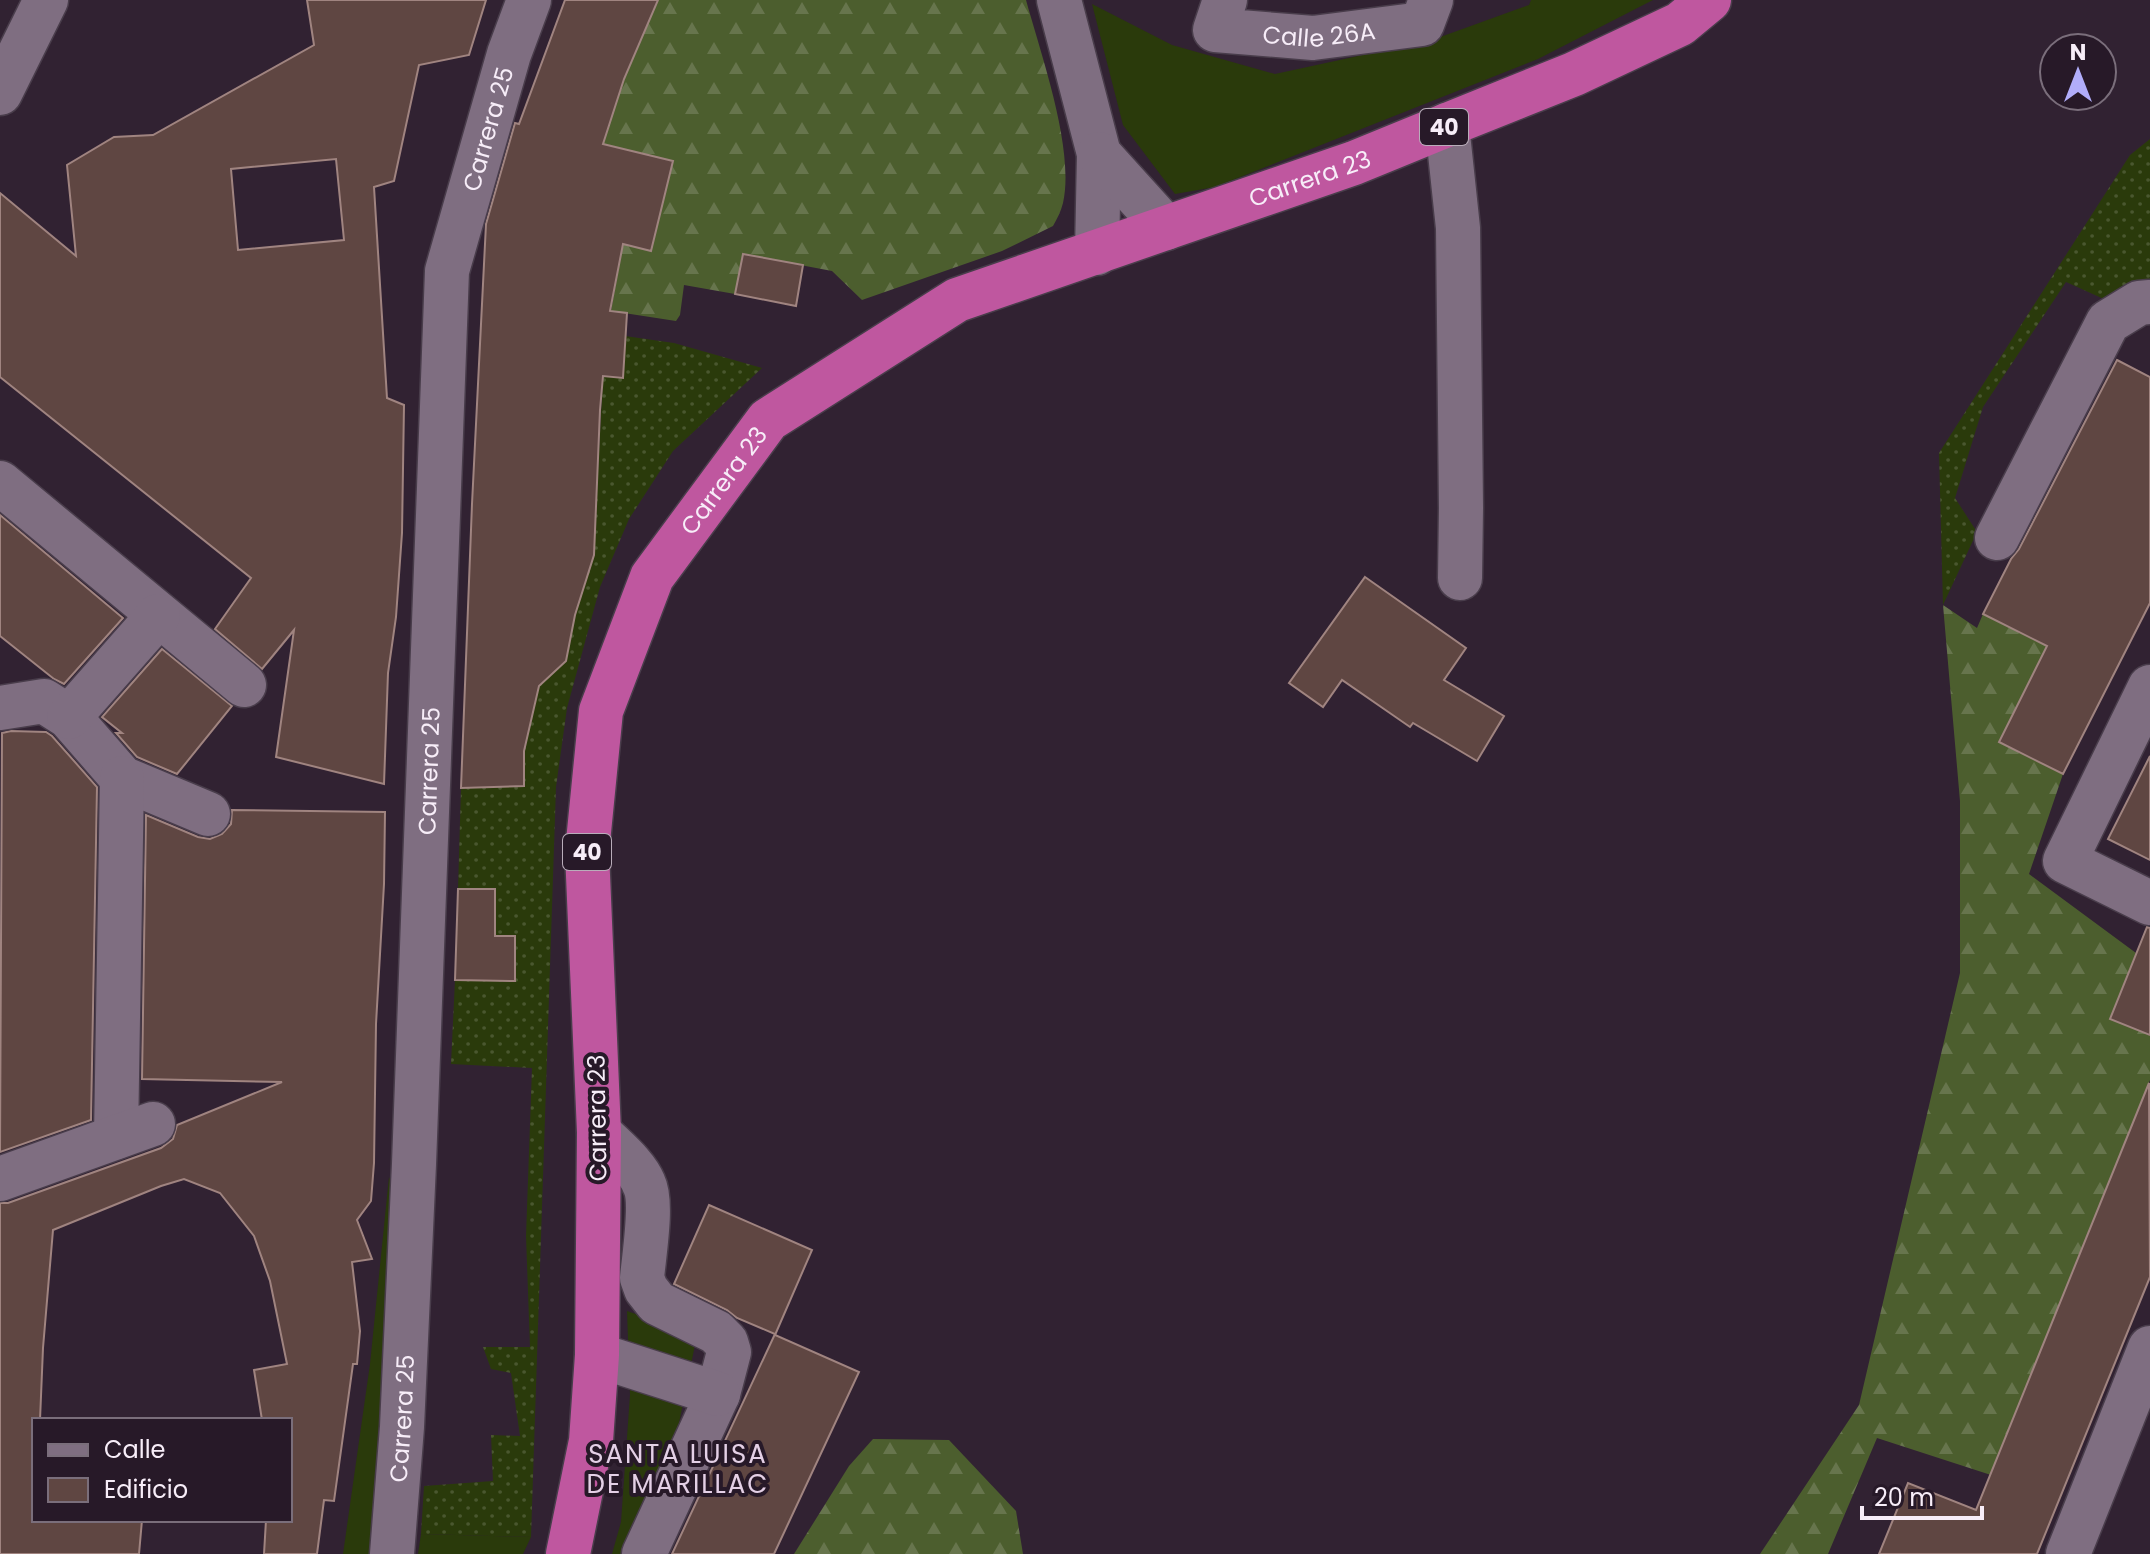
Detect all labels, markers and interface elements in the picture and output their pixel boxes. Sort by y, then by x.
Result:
street label: Calle 26A [1261,14,1377,55]
north arrow [2038,32,2118,112]
text: N [2070,37,2086,68]
street label: Carrera 25 [454,63,521,195]
road number: 40 [1420,109,1468,145]
street label: Carrera 23 [1244,141,1376,215]
street label: Carrera 23 [672,419,774,541]
street label: Carrera 25 [410,706,447,836]
road number: 40 [563,834,611,870]
street label: Carrera 23 [579,1054,615,1182]
street label: Carrera 25 [381,1354,422,1484]
legend [32,1418,292,1522]
text: Calle [104,1433,165,1466]
district label: SANTA LUISA DE MARILLAC [587,1436,769,1502]
scale bar [1862,1470,1982,1520]
text: Edificio [104,1473,188,1506]
text: 20 m [1874,1481,1934,1514]

